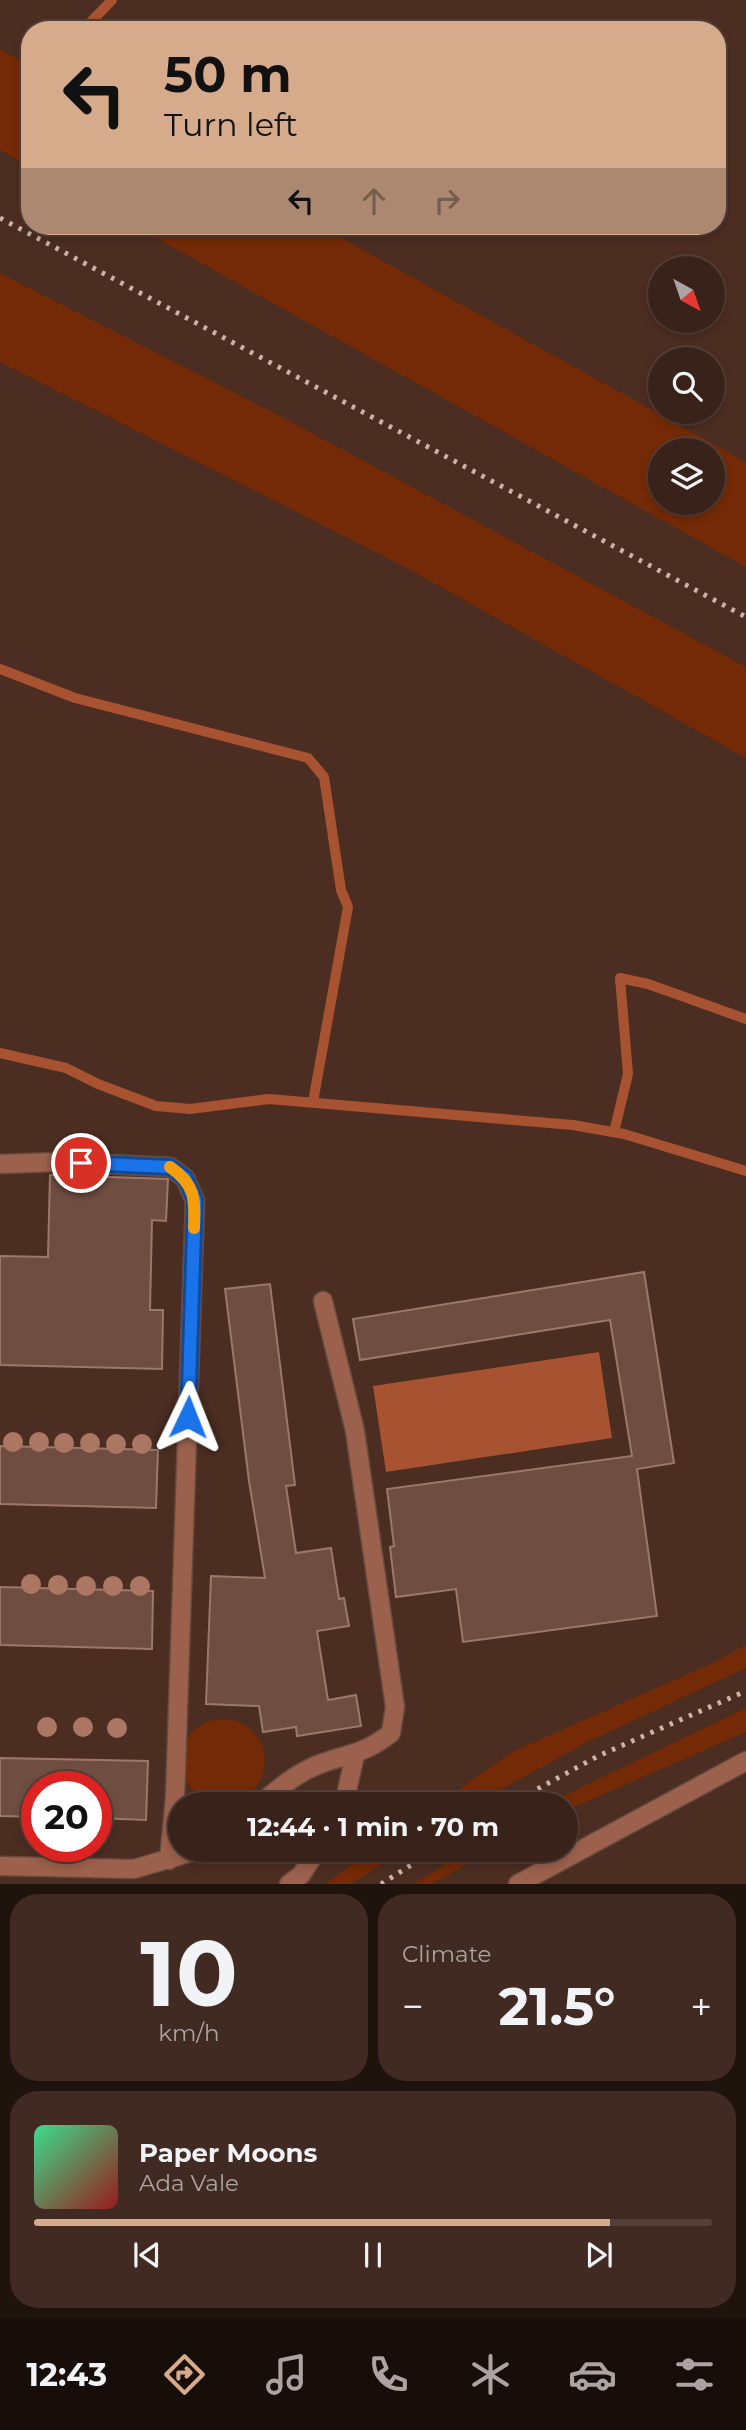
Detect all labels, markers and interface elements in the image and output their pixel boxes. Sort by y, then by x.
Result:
text: 50 m [164,45,292,104]
icon: left [49,49,140,140]
text: Turn left [164,105,298,144]
icon: left [282,182,320,220]
icon: ahead [355,182,393,220]
icon: right [428,182,466,220]
north arrow [648,256,724,332]
map controls [648,256,725,515]
button: search [648,347,725,424]
button: layers [648,438,725,515]
pin [51,1133,111,1193]
icon: arrive [62,1144,100,1182]
position arrow [151,1380,225,1454]
speed limit sign: 20 [21,1771,112,1862]
text: 12:44 · 1 min · 70 m [247,1811,499,1843]
text: 10 [140,1918,238,2029]
text: Climate [402,1940,491,1968]
text: 21.5° [498,1975,616,2038]
text: − [402,1983,424,2030]
text: + [690,1983,712,2030]
text: km/h [158,2019,220,2047]
text: Paper Moons [139,2137,317,2169]
text: Ada Vale [139,2169,239,2197]
icon: previous [128,2236,166,2274]
icon: pause [354,2236,392,2274]
icon: next [580,2236,618,2274]
icon: directions [160,2350,209,2399]
icon: music [262,2350,311,2399]
icon: phone [364,2350,413,2399]
icon: climate [466,2350,515,2399]
icon: car [568,2350,617,2399]
icon: filters [670,2350,719,2399]
text: 12:43 [27,2355,107,2394]

